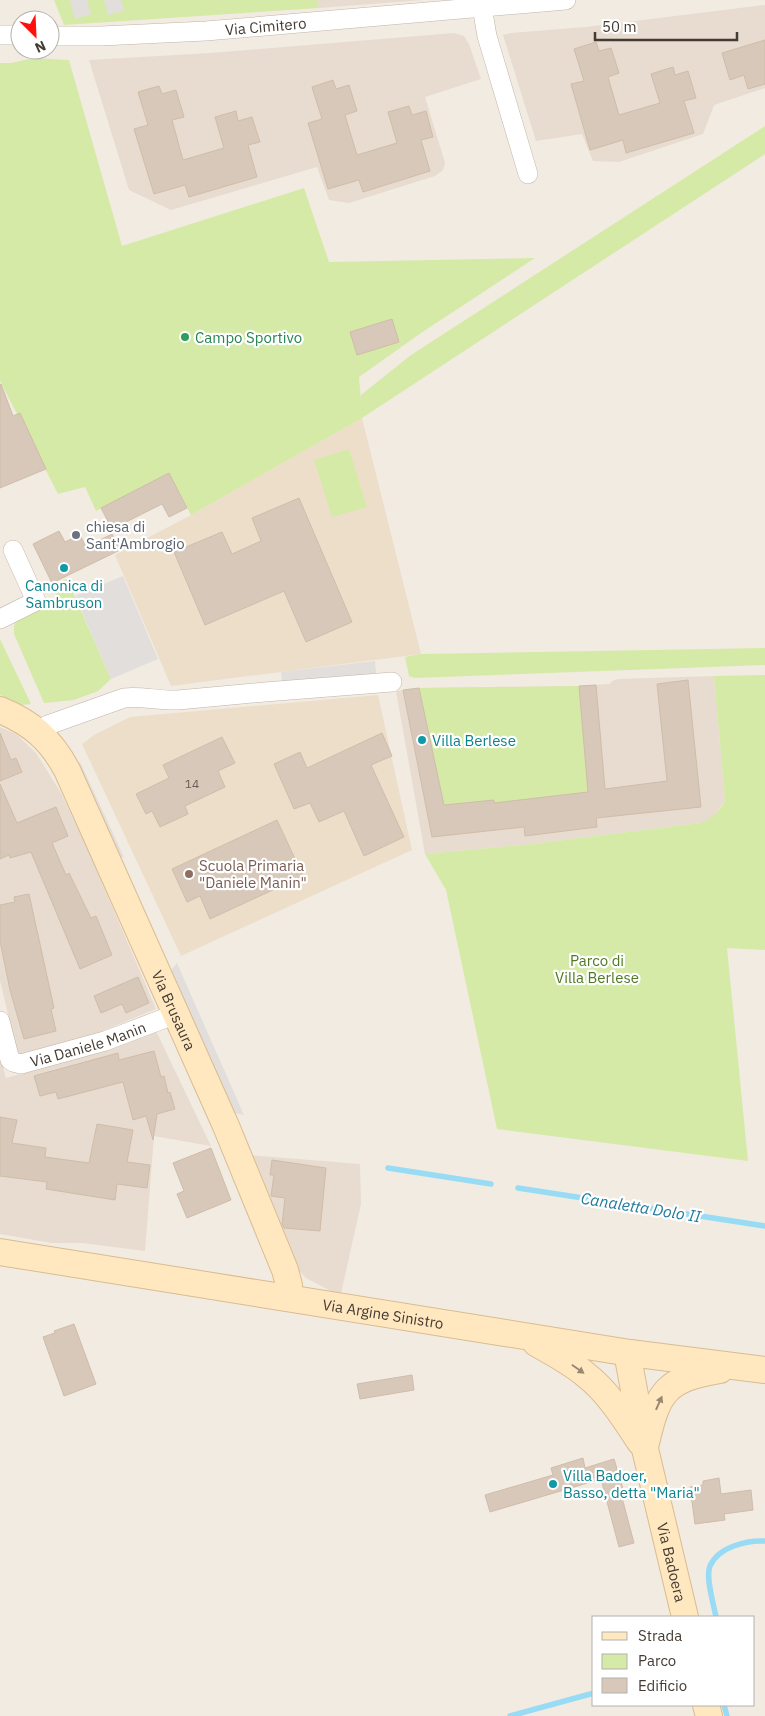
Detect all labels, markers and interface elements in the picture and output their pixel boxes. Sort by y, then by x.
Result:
north arrow [10,10,60,60]
scale bar [595,10,738,42]
street label: Via Cimitero [224,13,307,39]
text: 50 m [602,17,637,36]
text: N [32,37,49,57]
place label: Campo Sportivo [195,328,302,347]
marker: Campo Sportivo [179,331,191,343]
place label: chiesa di Sant'Ambrogio [86,517,185,553]
marker: chiesa di Sant'Ambrogio [70,529,82,541]
marker: Canonica di Sambruson [58,562,70,574]
place label: Canonica di Sambruson [25,576,103,612]
place label: Villa Berlese [432,731,516,750]
marker: Villa Berlese [416,734,428,746]
house number: 14 [185,776,199,791]
place label: Scuola Primaria "Daniele Manin" [199,856,307,892]
marker: Scuola Primaria "Daniele Manin" [183,868,195,880]
park label: Parco di Villa Berlese [555,951,639,987]
street label: Via Brusaura [148,967,200,1053]
street label: Via Daniele Manin [28,1017,148,1071]
water label: Canaletta Dolo II [580,1188,703,1226]
street label: Via Argine Sinistro [321,1294,445,1332]
one-way arrow [571,1364,585,1374]
one-way arrow [655,1396,663,1410]
place label: Villa Badoer, Basso, detta "Maria" [563,1466,700,1502]
marker: Villa Badoer, Basso, detta "Maria" [547,1478,559,1490]
street label: Via Badoera [653,1521,691,1604]
legend [592,1616,755,1706]
text: Strada [638,1626,682,1645]
text: Parco [638,1651,676,1670]
text: Edificio [638,1676,687,1695]

